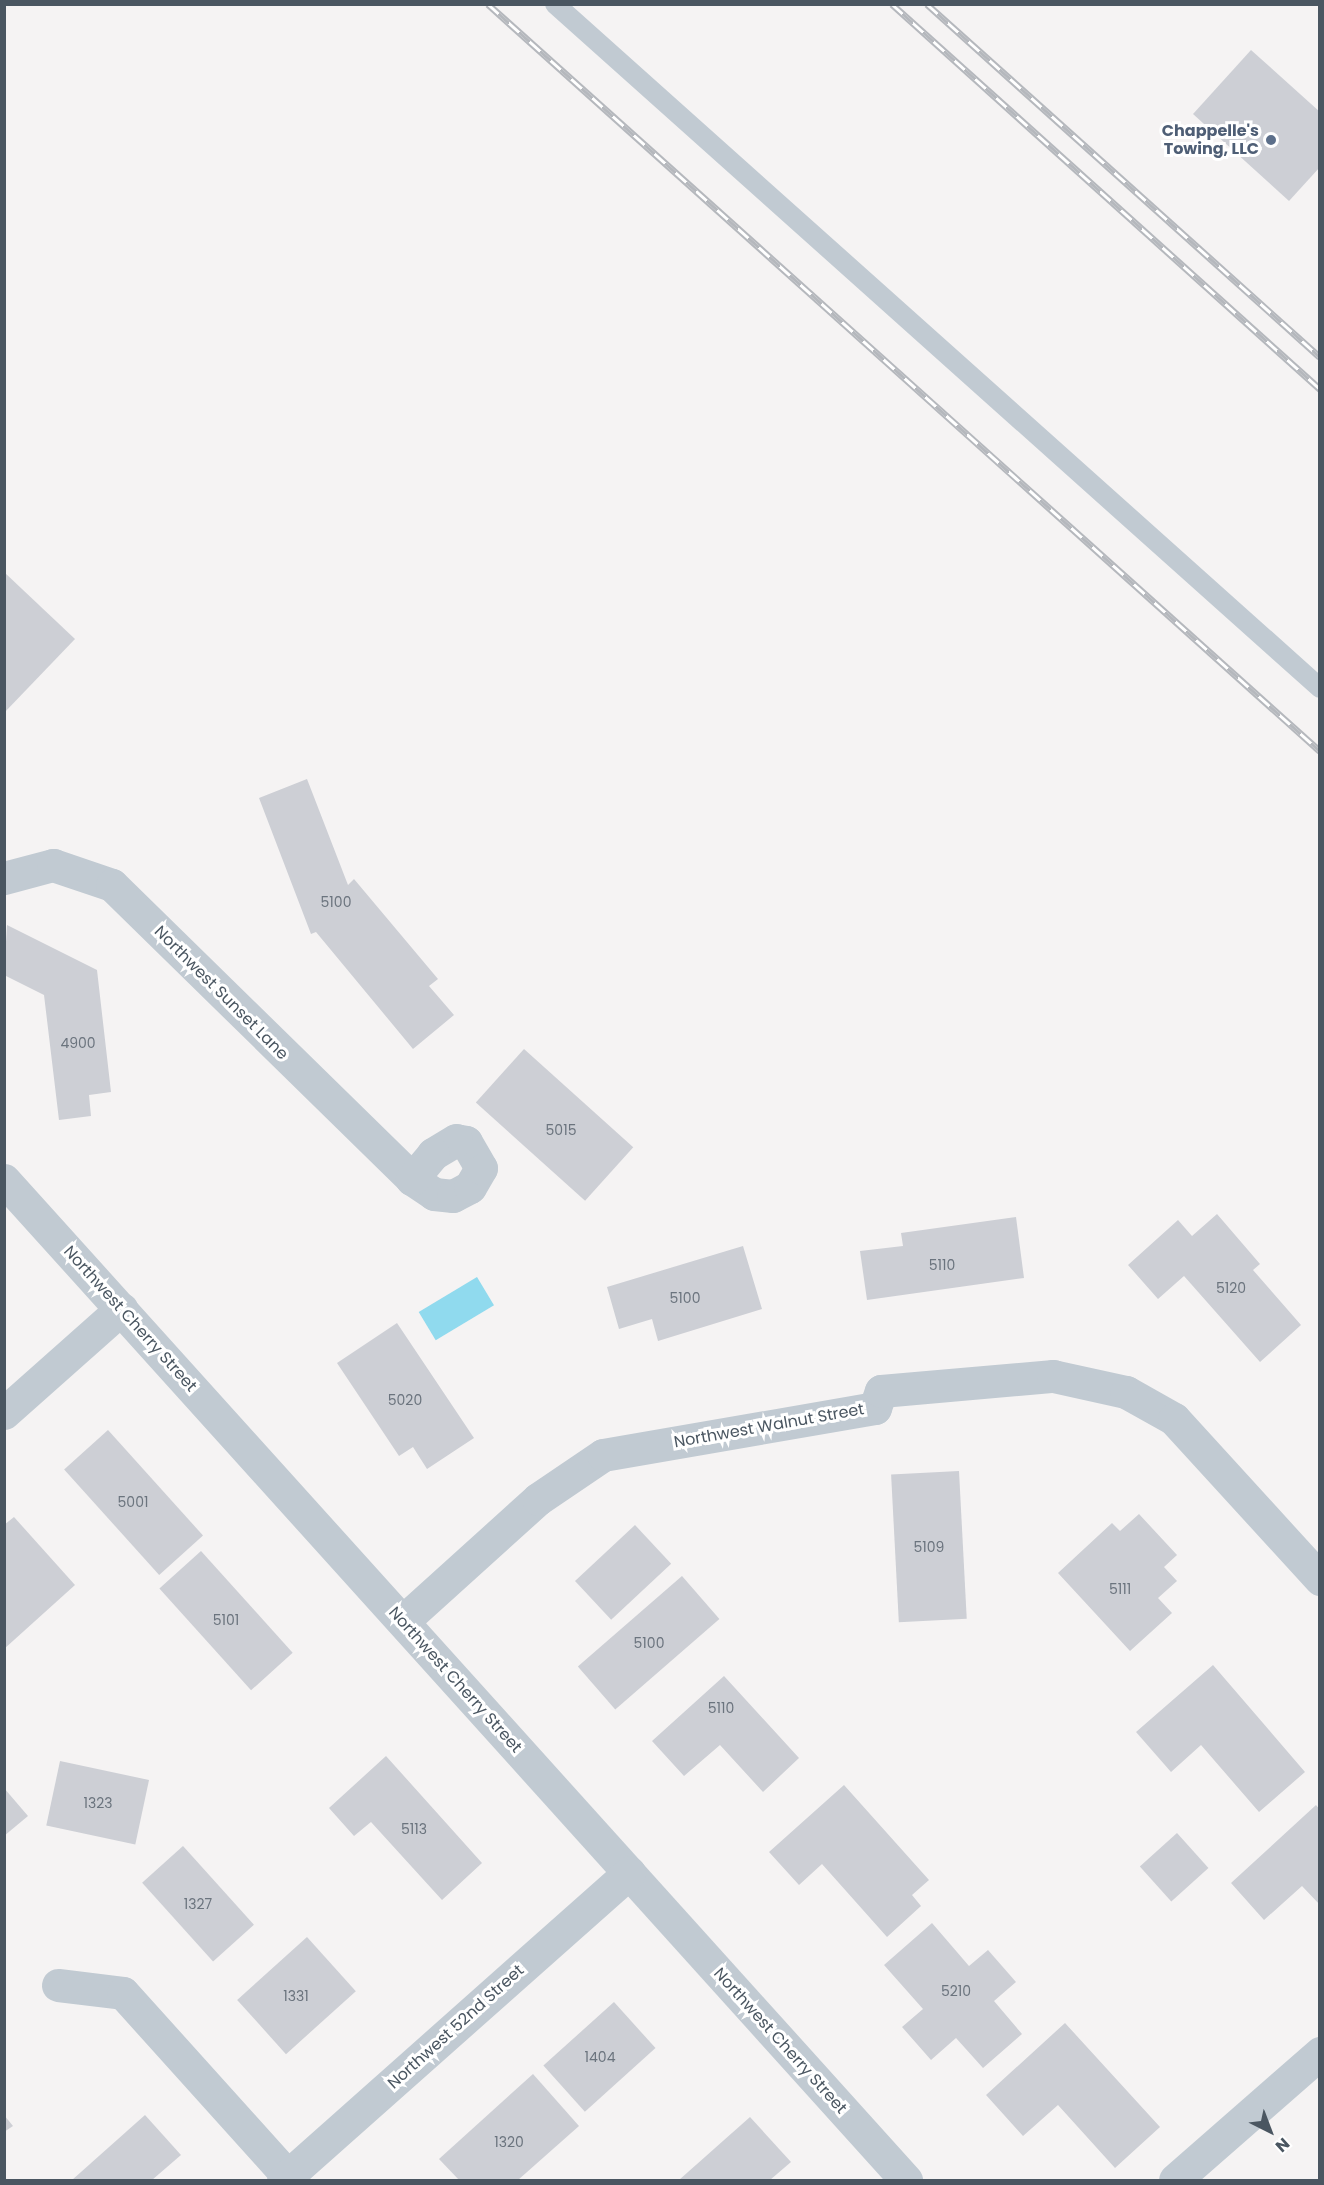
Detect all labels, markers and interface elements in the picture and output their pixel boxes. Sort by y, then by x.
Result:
place label: Chappelle's Towing, LLC [1162,121,1259,159]
marker: Chappelle's Towing, LLC [1264,133,1278,147]
house number: 5100 [321,894,351,910]
street label: Northwest Sunset Lane [150,922,292,1064]
house number: 4900 [60,1035,96,1051]
house number: 5015 [546,1122,576,1138]
street label: Northwest Cherry Street [59,1242,201,1396]
house number: 5110 [929,1257,955,1273]
house number: 5120 [1216,1280,1246,1296]
house number: 5100 [670,1290,700,1306]
house number: 5020 [388,1392,422,1408]
street label: Northwest Walnut Street [672,1400,866,1452]
house number: 5001 [118,1494,148,1510]
house number: 5109 [914,1539,944,1555]
house number: 5111 [1109,1581,1131,1597]
street label: Northwest Cherry Street [384,1603,526,1757]
house number: 5101 [213,1612,239,1628]
house number: 5100 [634,1635,664,1651]
house number: 5110 [708,1700,734,1716]
house number: 1323 [83,1795,113,1811]
house number: 5113 [401,1821,427,1837]
house number: 1327 [184,1896,212,1912]
street label: Northwest 52nd Street [384,1961,528,2093]
street label: Northwest Cherry Street [709,1964,851,2118]
house number: 5210 [941,1983,971,1999]
house number: 1331 [283,1988,309,2004]
house number: 1404 [585,2049,615,2065]
north arrow [1240,2101,1300,2161]
text: N [1270,2132,1295,2157]
house number: 1320 [494,2134,524,2150]

